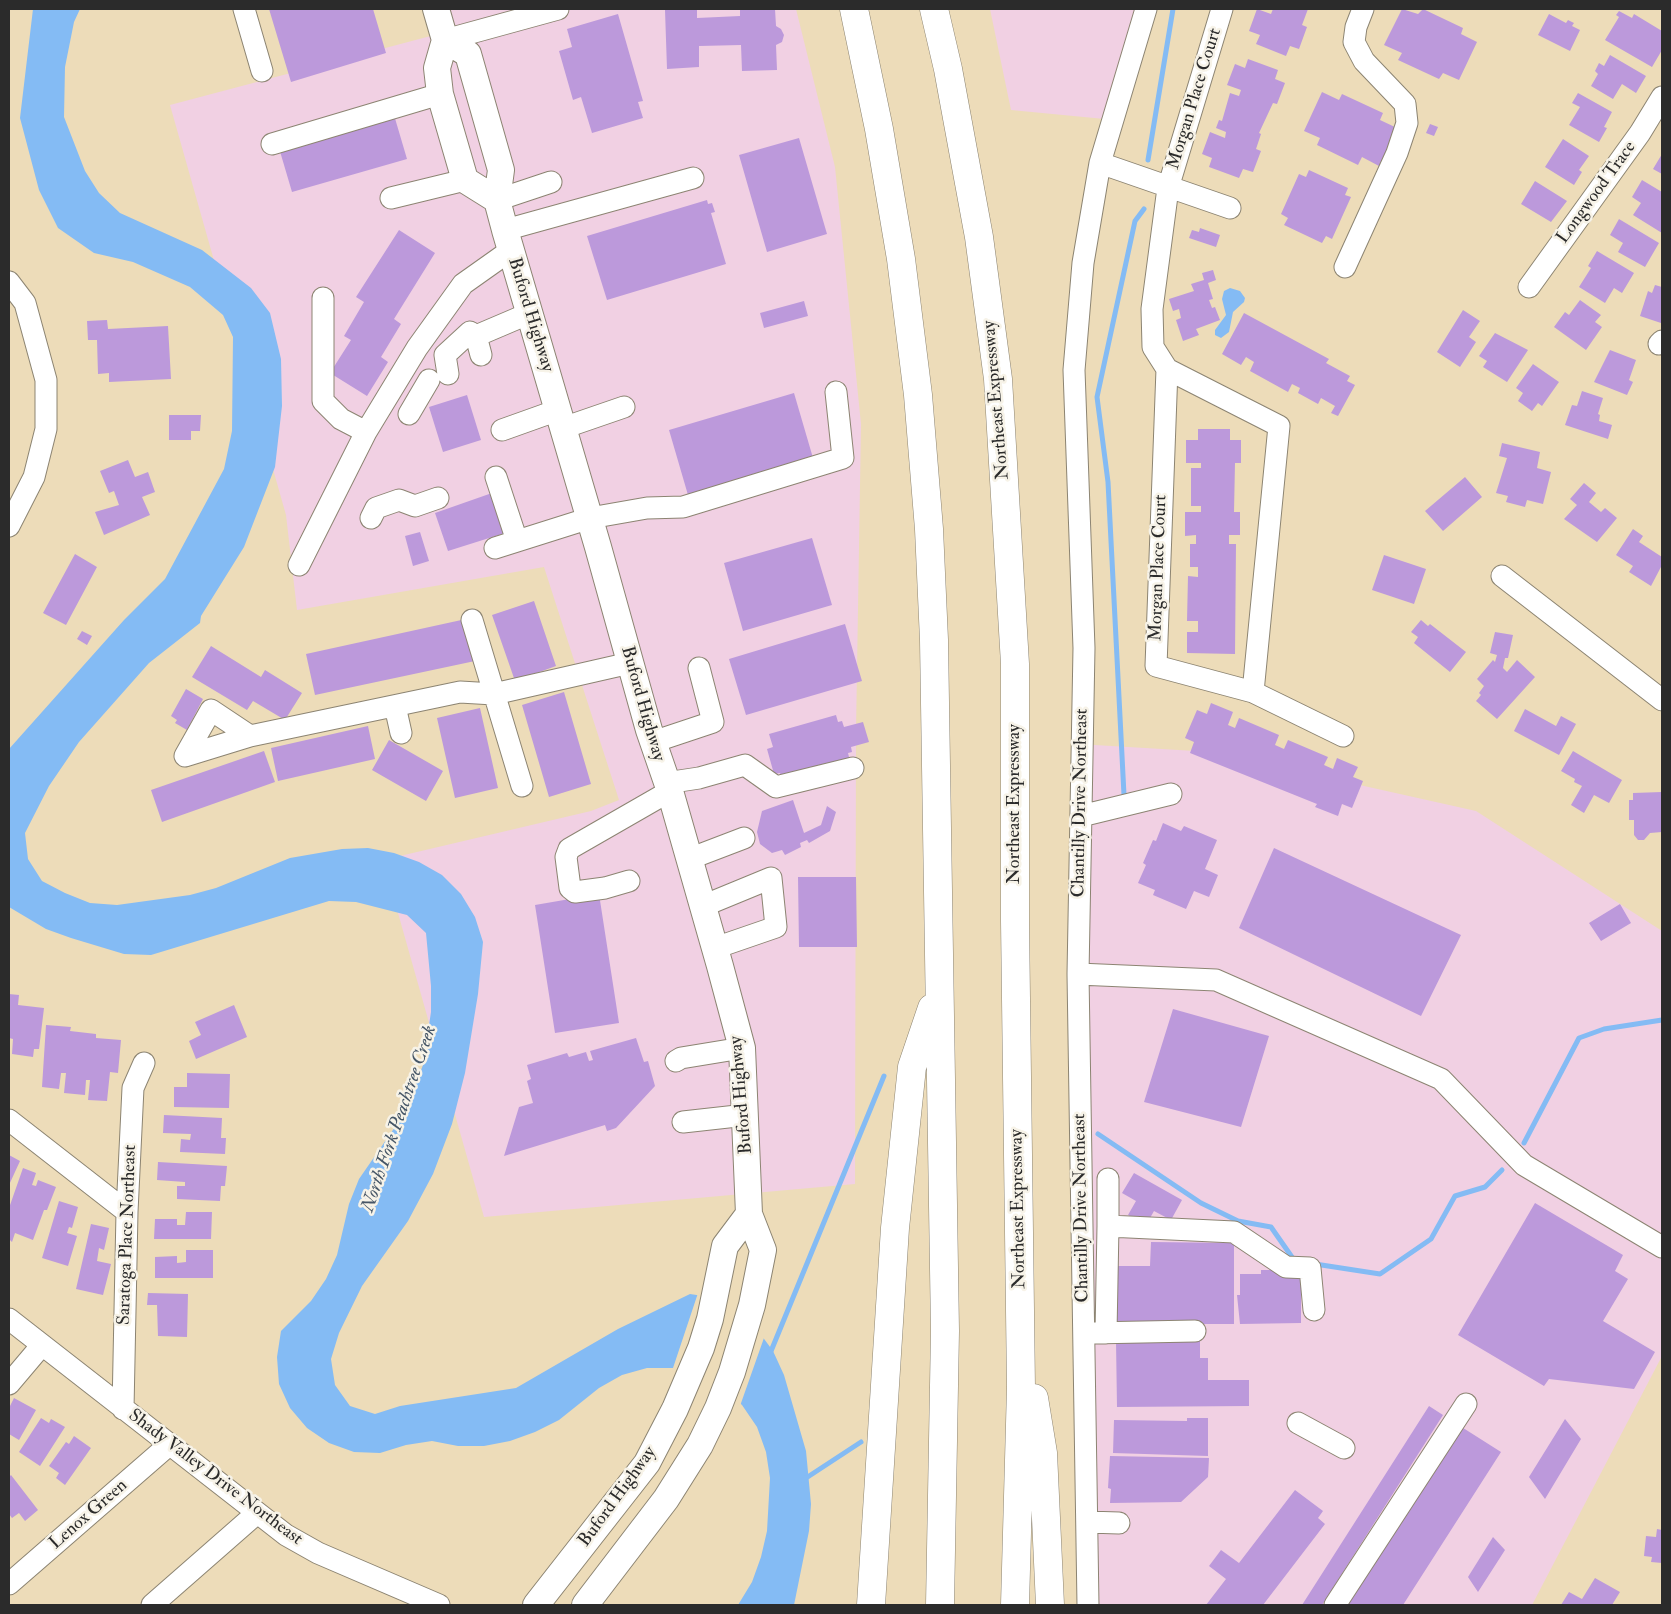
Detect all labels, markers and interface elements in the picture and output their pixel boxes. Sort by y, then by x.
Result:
street label: Morgan Place Court [1163,26,1227,172]
street label: Longwood Trace [1553,138,1641,248]
street label: Buford Highway [502,255,558,375]
street label: Northeast Expressway [979,319,1015,481]
street label: Morgan Place Court [1146,494,1172,642]
street label: Buford Highway [615,644,669,764]
street label: Chantilly Drive Northeast [1069,708,1093,898]
street label: Northeast Expressway [1004,724,1026,884]
water label: North Fork Peachtree Creek [357,1023,443,1215]
street label: Buford Highway [726,1035,758,1155]
street label: Chantilly Drive Northeast [1070,1113,1094,1303]
street label: Northeast Expressway [1007,1129,1031,1289]
street label: Saratoga Place Northeast [114,1144,142,1326]
street label: Shady Valley Drive Northeast [124,1405,306,1551]
street label: Buford Highway [574,1443,662,1551]
street label: Lenox Green [46,1475,132,1555]

